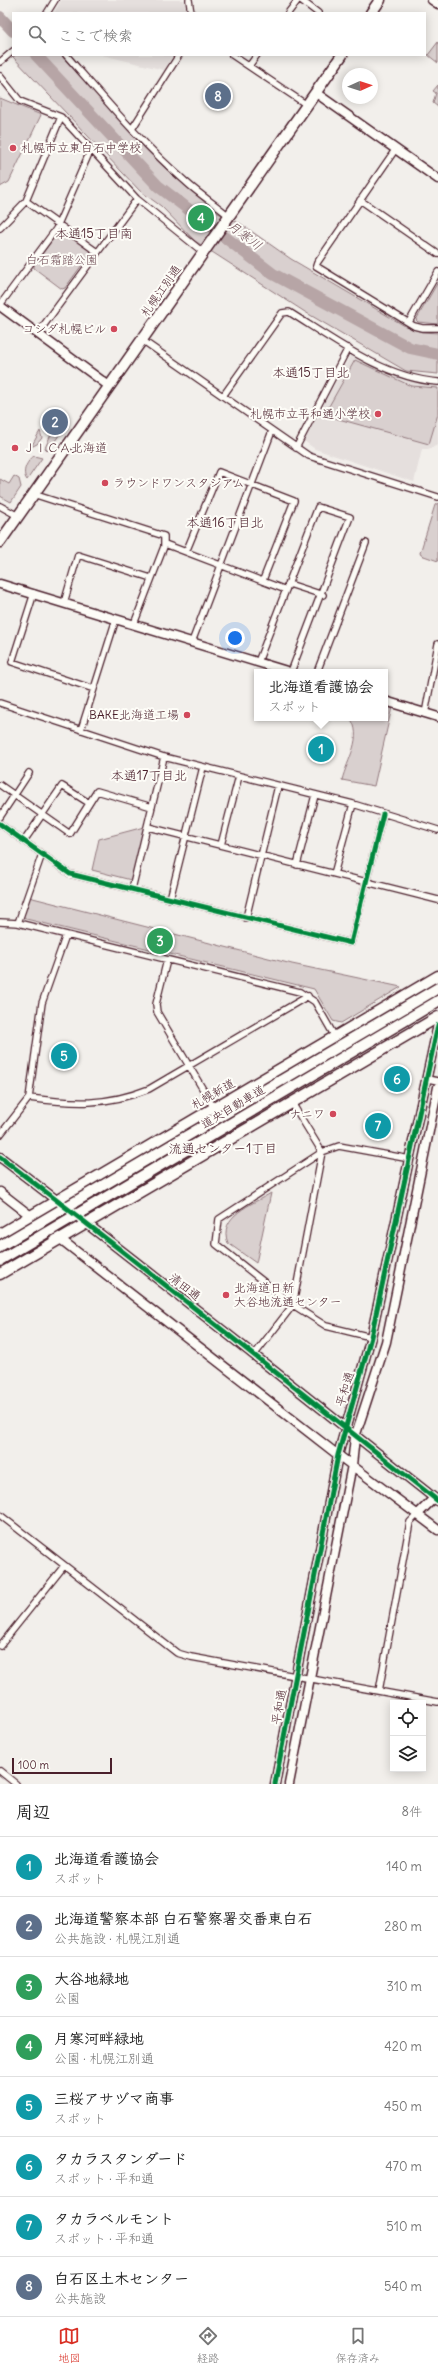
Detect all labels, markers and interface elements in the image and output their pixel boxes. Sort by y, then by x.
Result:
search box [12,12,426,56]
icon: search [26,23,48,45]
text: ここで検索 [58,26,133,45]
north arrow [342,68,378,104]
pin: 8 [205,81,231,111]
place label: 札幌市立東白石中学校 [21,140,141,155]
marker: 札幌市立東白石中学校 [8,143,18,153]
pin: 4 [188,203,214,233]
water label: 月寒川 [224,217,265,254]
district label: 本通15丁目南 [55,225,133,242]
park label: 白石霜踏公園 [26,252,98,267]
street label: 札幌江別通 [137,262,184,320]
place label: コシダ札幌ビル [22,321,106,336]
marker: コシダ札幌ビル [109,324,119,334]
district label: 本通15丁目北 [272,364,350,381]
place label: 札幌市立平和通小学校 [250,406,370,421]
pin: 2 [42,407,68,437]
marker: 札幌市立平和通小学校 [373,409,383,419]
place label: ＪＩＣＡ北海道 [23,440,107,455]
marker: ＪＩＣＡ北海道 [10,443,20,453]
place label: ラウンドワンスタジアム [113,475,245,490]
marker: ラウンドワンスタジアム [100,478,110,488]
district label: 本通16丁目北 [186,514,264,531]
your location [225,628,245,648]
popup [254,669,388,721]
text: 北海道看護協会 [268,677,374,696]
text: スポット [268,698,321,715]
place label: BAKE北海道工場 [89,707,179,722]
marker: BAKE北海道工場 [182,710,192,720]
pin: 1 [308,734,334,764]
district label: 本通17丁目北 [111,767,187,784]
pin: 3 [147,926,173,956]
pin: 5 [51,1041,77,1071]
pin: 6 [384,1064,410,1094]
street label: 札幌新道 [188,1075,237,1112]
street label: 道央自動車道 [198,1082,267,1132]
place label: ナニワ [289,1106,325,1121]
marker: ナニワ [328,1109,338,1119]
pin: 7 [365,1111,391,1141]
district label: 流通センター1丁目 [169,1140,277,1157]
street label: 清田通 [167,1270,204,1304]
place label: 北海道日新 大谷地流通センター [234,1280,342,1309]
marker: 北海道日新 大谷地流通センター [221,1290,231,1300]
street label: 平和通 [332,1369,357,1408]
street label: 平和通 [268,1688,289,1726]
map controls [390,1700,426,1772]
button: locate [390,1700,426,1736]
button: layers [390,1736,426,1772]
scale bar [12,1756,112,1775]
text: 100 m [18,1758,49,1772]
text: 周辺 [16,1801,50,1823]
text: 8件 [402,1803,422,1820]
text: 北海道看護協会 [54,1849,159,1868]
text: 1 [26,1858,32,1875]
text: 140 m [386,1858,422,1875]
text: スポット [54,1870,106,1887]
text: 北海道警察本部 白石警察署交番東白石 [54,1909,313,1928]
text: 2 [25,1918,33,1935]
text: 280 m [384,1918,422,1935]
text: 公共施設 · 札幌江別通 [54,1930,180,1947]
text: 大谷地緑地 [54,1969,129,1988]
text: 3 [25,1978,33,1995]
text: 310 m [387,1978,422,1995]
text: 公園 [54,1990,80,2007]
text: 月寒河畔緑地 [54,2029,144,2048]
text: 4 [25,2038,33,2055]
text: 420 m [384,2038,422,2055]
text: 公園 · 札幌江別通 [54,2050,154,2067]
text: 三桜アサヅマ商事 [54,2089,174,2108]
text: 5 [25,2098,33,2115]
text: 450 m [384,2098,422,2115]
text: スポット [54,2110,106,2127]
text: タカラスタンダード [54,2149,187,2168]
text: 6 [25,2158,33,2175]
text: 470 m [385,2158,422,2175]
text: スポット · 平和通 [54,2170,154,2187]
text: タカラベルモント [54,2209,174,2228]
text: 7 [26,2218,32,2235]
text: 510 m [386,2218,422,2235]
text: スポット · 平和通 [54,2230,154,2247]
text: 白石区土木センター [54,2269,189,2288]
text: 8 [25,2278,33,2295]
text: 540 m [384,2278,422,2295]
text: 公共施設 [54,2290,106,2307]
tab: 地図 [58,2325,80,2365]
tab: 経路 [197,2325,219,2365]
tab: 保存済み [336,2325,380,2365]

